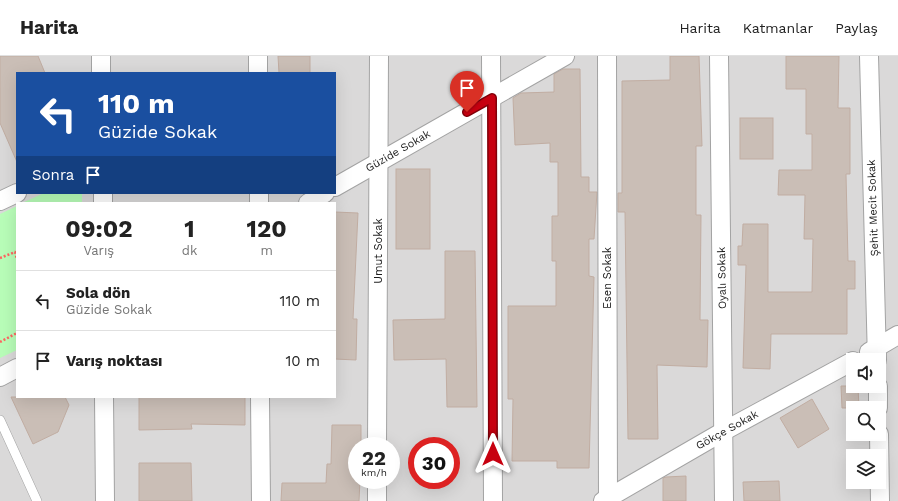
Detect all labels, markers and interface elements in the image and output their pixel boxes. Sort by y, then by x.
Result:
text: Harita [20,16,78,39]
text: Harita [679,20,721,36]
text: Katmanlar [743,20,813,36]
text: Paylaş [835,20,878,36]
pin [450,71,484,112]
icon: arrive [456,77,478,99]
text: 110 m [98,87,175,120]
icon: left [32,88,84,140]
text: Güzide Sokak [98,121,217,142]
street label: Güzide Sokak [363,127,433,175]
street label: Şehit Mecit Sokak [865,159,881,257]
icon: arrive [82,164,104,186]
text: Sonra [32,166,74,184]
text: 09:02 [65,215,133,243]
text: 1 [184,215,195,243]
text: 120 [247,215,287,243]
street label: Umut Sokak [372,218,385,284]
text: Varış [84,243,114,258]
text: dk [182,243,197,258]
text: m [260,243,273,258]
street label: Esen Sokak [601,247,614,309]
street label: Oyalı Sokak [715,247,729,309]
text: Sola dön [66,284,130,302]
icon: left [32,290,54,312]
text: 110 m [280,292,320,310]
text: Güzide Sokak [66,302,152,317]
icon: arrive [32,350,54,372]
text: Varış noktası [66,352,163,370]
text: 10 m [285,352,320,370]
map controls [846,353,886,489]
button: sound [846,353,886,393]
button: search [846,401,886,441]
street label: Gökçe Sokak [694,408,760,452]
position arrow [472,433,514,475]
speed limit sign: 30 [408,437,460,489]
text: 22 [362,446,386,470]
button: layers [846,449,886,489]
text: km/h [361,467,387,478]

